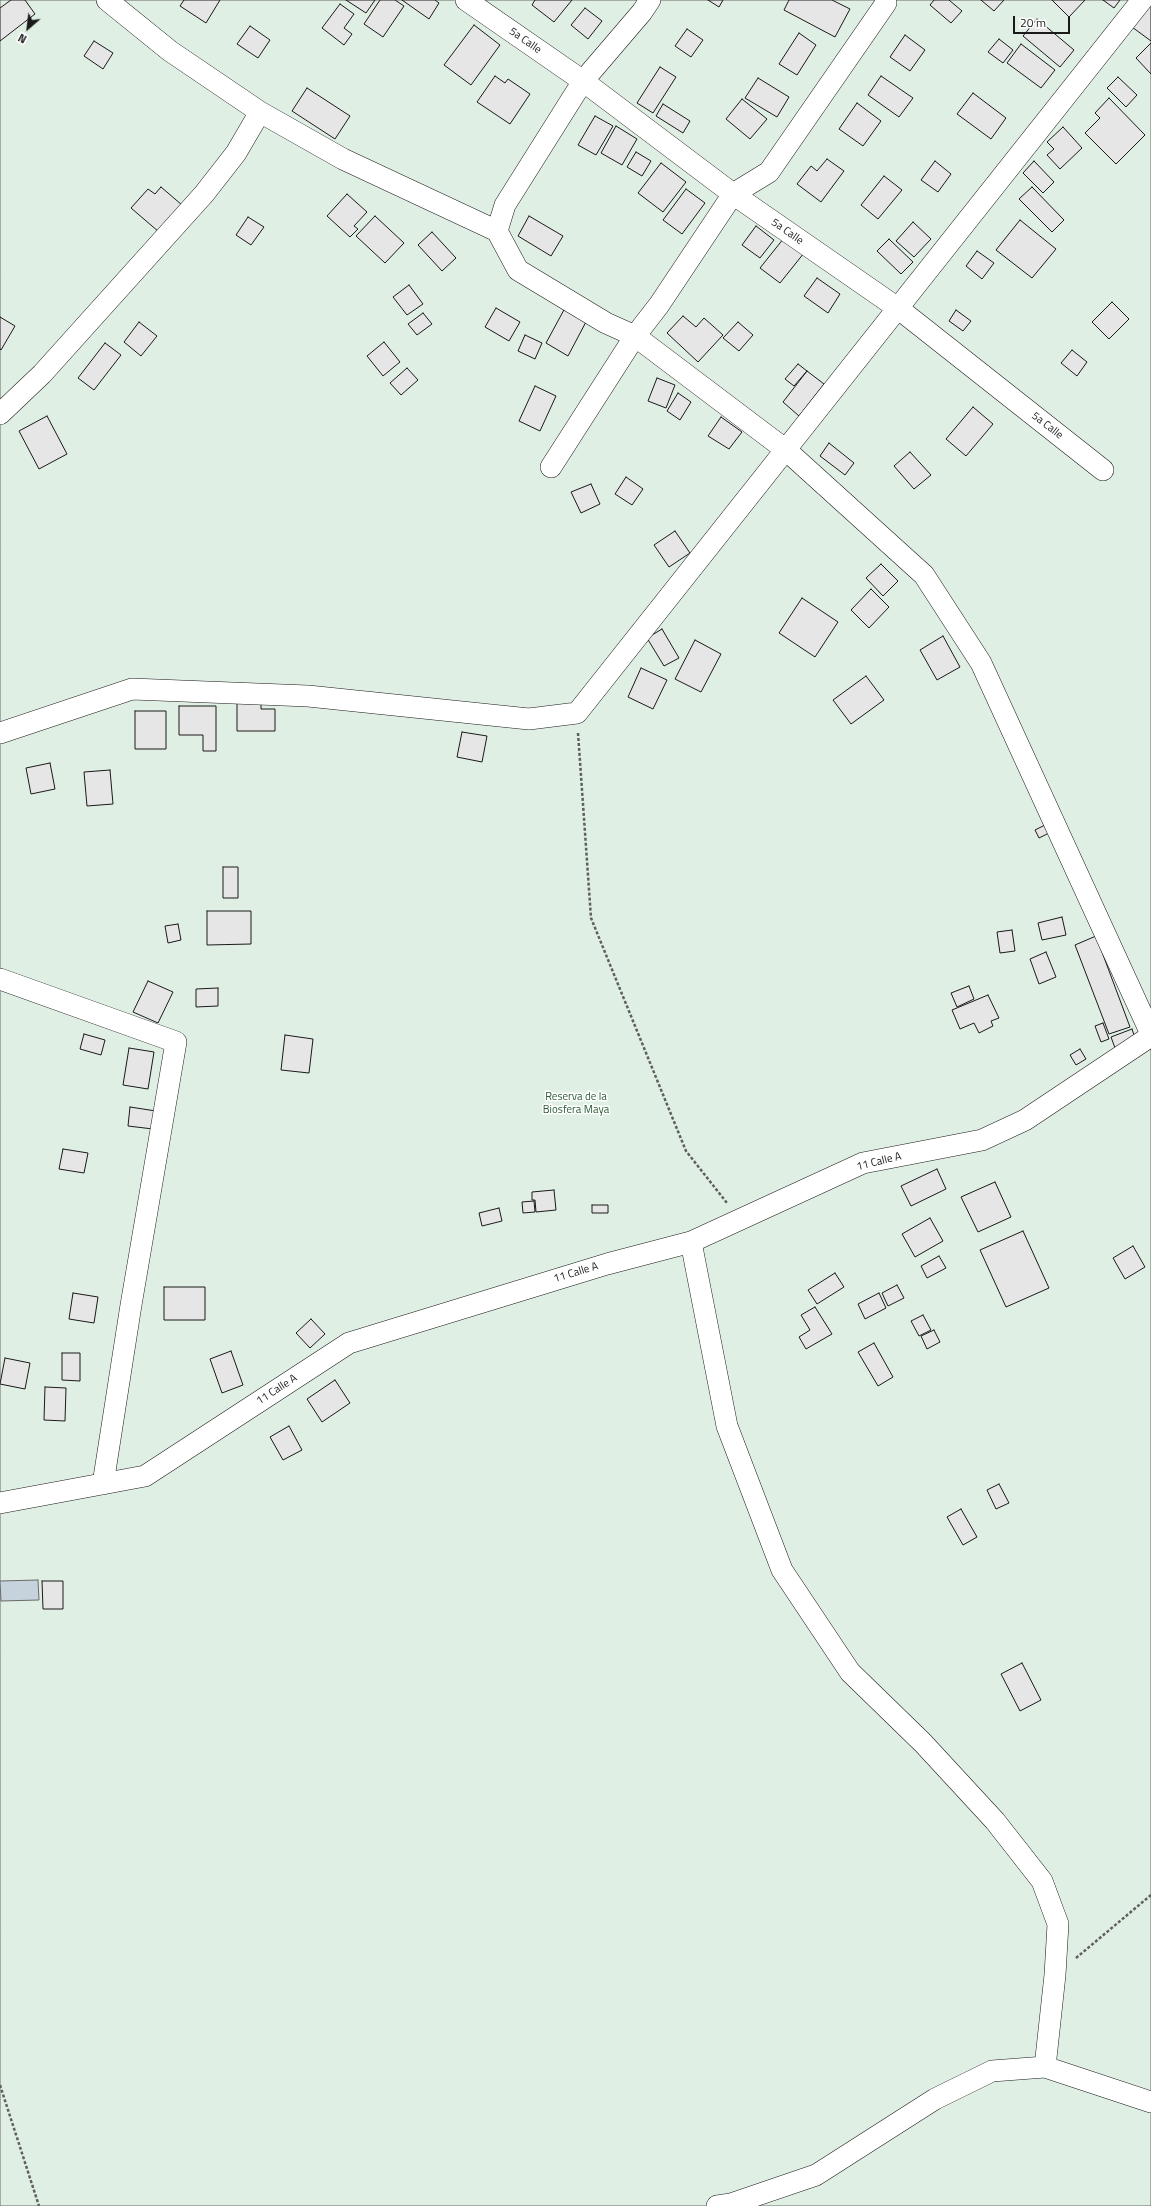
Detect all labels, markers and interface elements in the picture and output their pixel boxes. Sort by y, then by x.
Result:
north arrow [8,8,48,48]
scale bar [1015,8,1072,34]
text: 20 m [1020,13,1046,32]
street label: 5a Calle [506,25,544,57]
text: N [15,30,29,47]
street label: 5a Calle [768,216,806,248]
street label: 5a Calle [1029,410,1065,442]
park label: Reserva de la Biosfera Maya [543,1090,609,1116]
street label: 11 Calle A [855,1150,903,1174]
street label: 11 Calle A [552,1260,600,1286]
street label: 11 Calle A [254,1372,300,1408]

